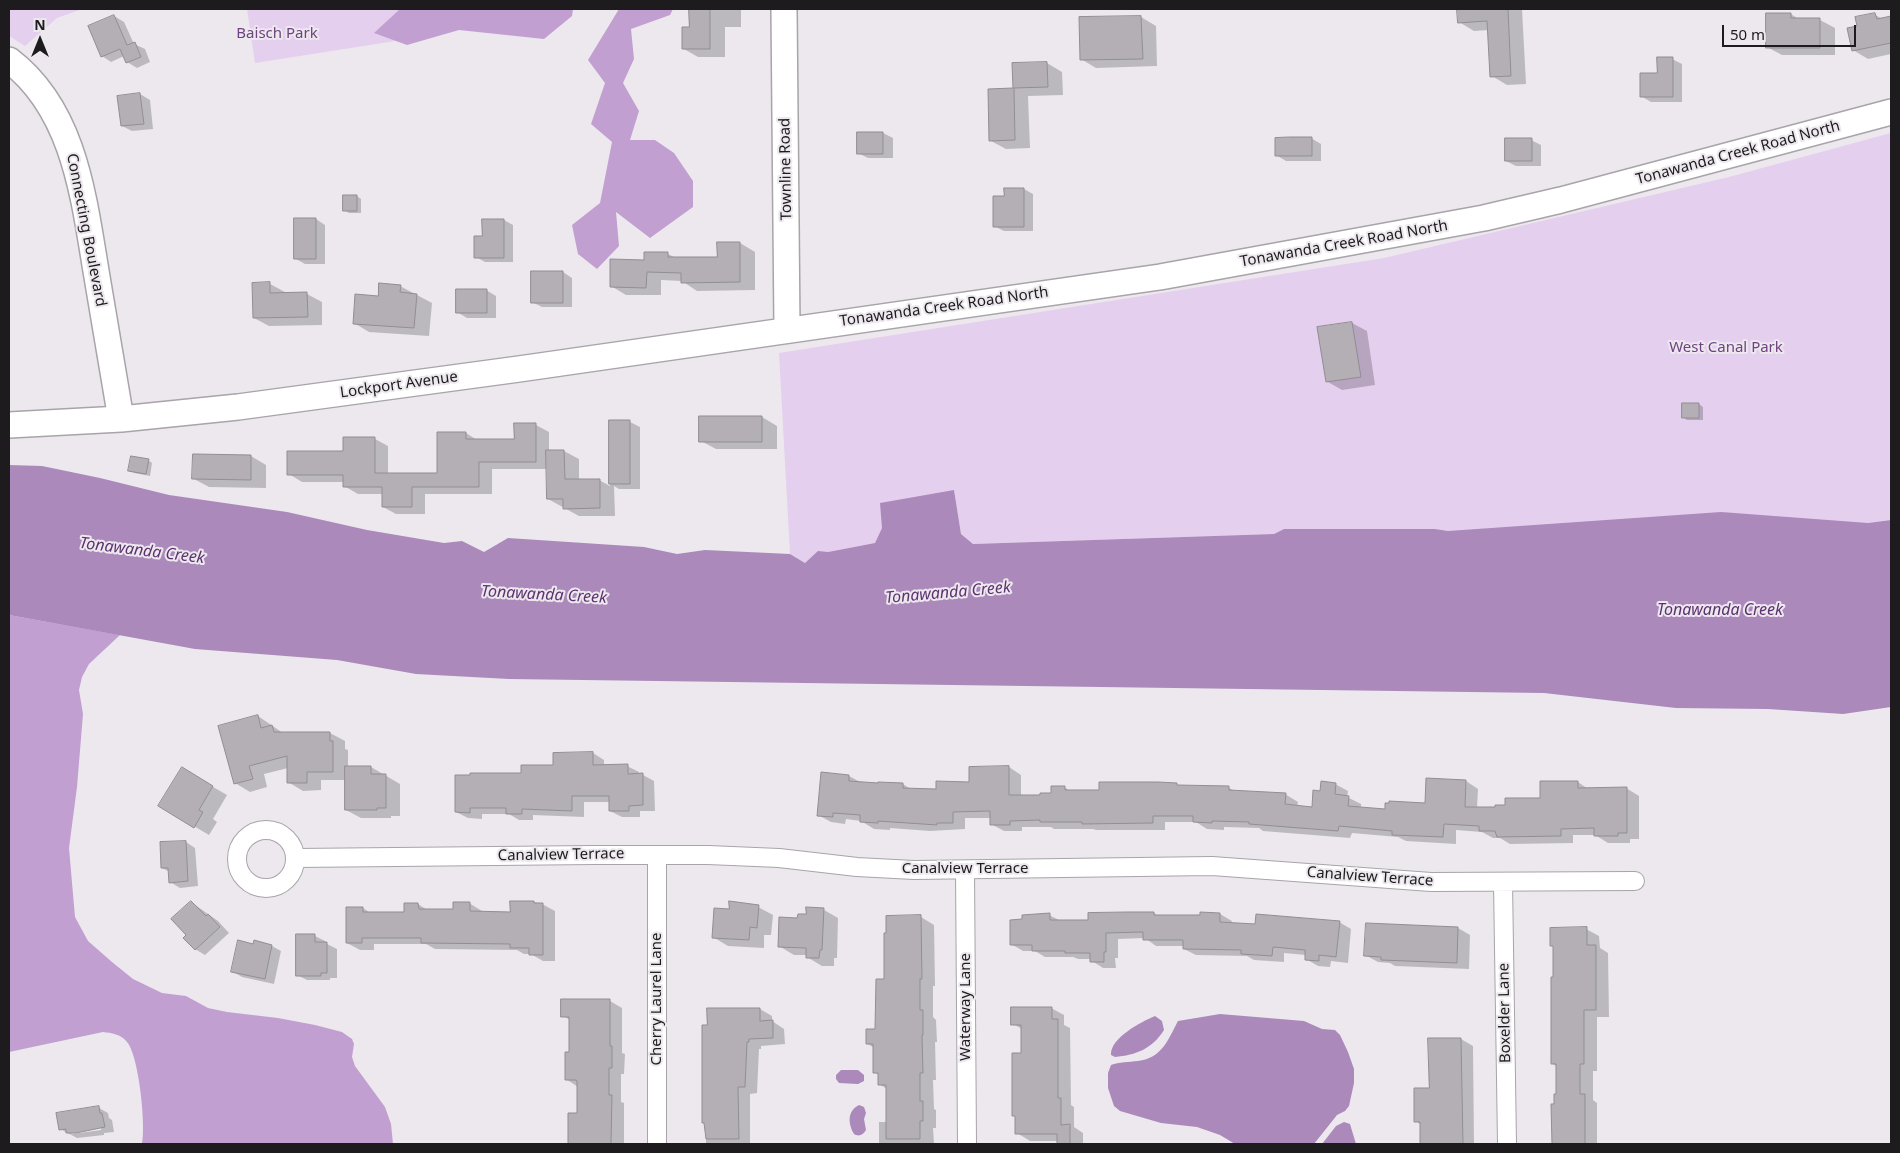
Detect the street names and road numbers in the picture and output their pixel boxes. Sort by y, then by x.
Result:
street label: Tonawanda Creek Road North [1634,117,1842,189]
street label: Townline Road [776,118,796,220]
street label: Connecting Boulevard [62,152,110,308]
street label: Tonawanda Creek Road North [1239,217,1449,271]
street label: Tonawanda Creek Road North [838,283,1050,331]
street label: Lockport Avenue [339,368,459,402]
street label: Canalview Terrace [498,845,624,865]
street label: Canalview Terrace [902,860,1028,878]
street label: Canalview Terrace [1306,864,1434,890]
street label: Cherry Laurel Lane [648,933,666,1065]
street label: Waterway Lane [957,953,975,1061]
street label: Boxelder Lane [1495,963,1515,1063]

